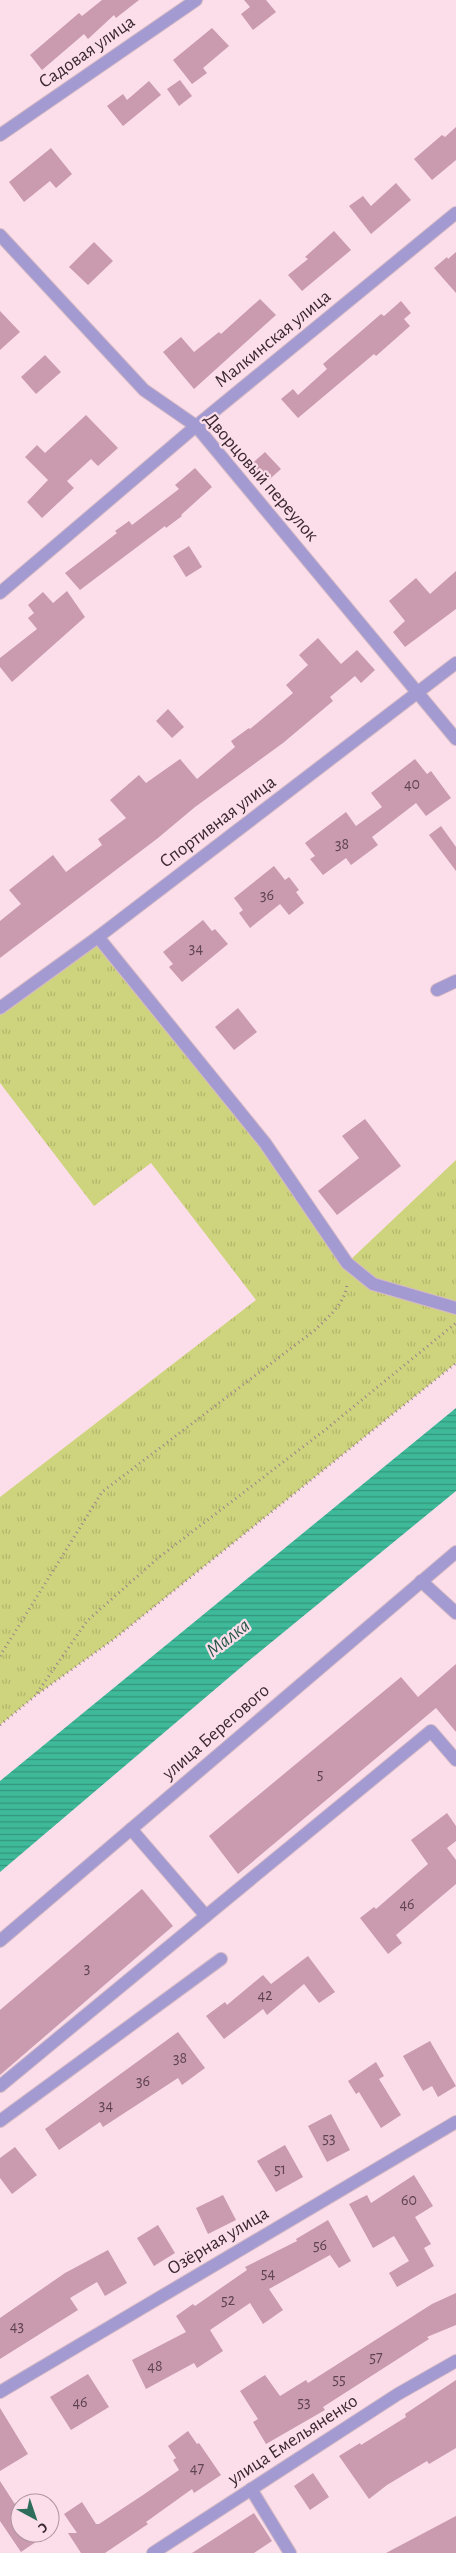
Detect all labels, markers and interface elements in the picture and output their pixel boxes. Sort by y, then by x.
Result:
street label: Садовая улица [35,12,139,92]
street label: Малкинская улица [211,286,335,391]
street label: Дворцовый переулок [200,409,322,545]
street label: Спортивная улица [156,772,280,872]
house number: 40 [404,776,420,792]
house number: 38 [335,836,349,852]
house number: 36 [260,887,274,903]
house number: 34 [189,940,203,956]
water label: Малка [203,1615,253,1661]
street label: улица Берегового [158,1681,273,1784]
house number: 5 [317,1766,323,1782]
house number: 46 [399,1896,415,1912]
house number: 3 [84,1960,90,1976]
house number: 42 [258,1987,272,2003]
house number: 38 [173,2050,187,2066]
house number: 36 [136,2073,150,2089]
house number: 34 [99,2097,113,2113]
house number: 53 [322,2130,336,2146]
house number: 51 [274,2161,286,2177]
house number: 60 [401,2192,417,2208]
street label: Озёрная улица [164,2203,272,2279]
house number: 56 [313,2237,327,2253]
house number: 54 [261,2265,275,2281]
house number: 52 [221,2292,235,2308]
house number: 43 [10,2318,24,2334]
house number: 57 [369,2349,383,2365]
house number: 48 [147,2358,163,2374]
house number: 55 [332,2371,346,2387]
street label: улица Емельяненко [224,2391,361,2489]
house number: 46 [72,2394,88,2410]
house number: 53 [297,2394,311,2410]
house number: 47 [190,2460,205,2476]
north arrow [10,2493,60,2543]
text: С [35,2519,50,2535]

